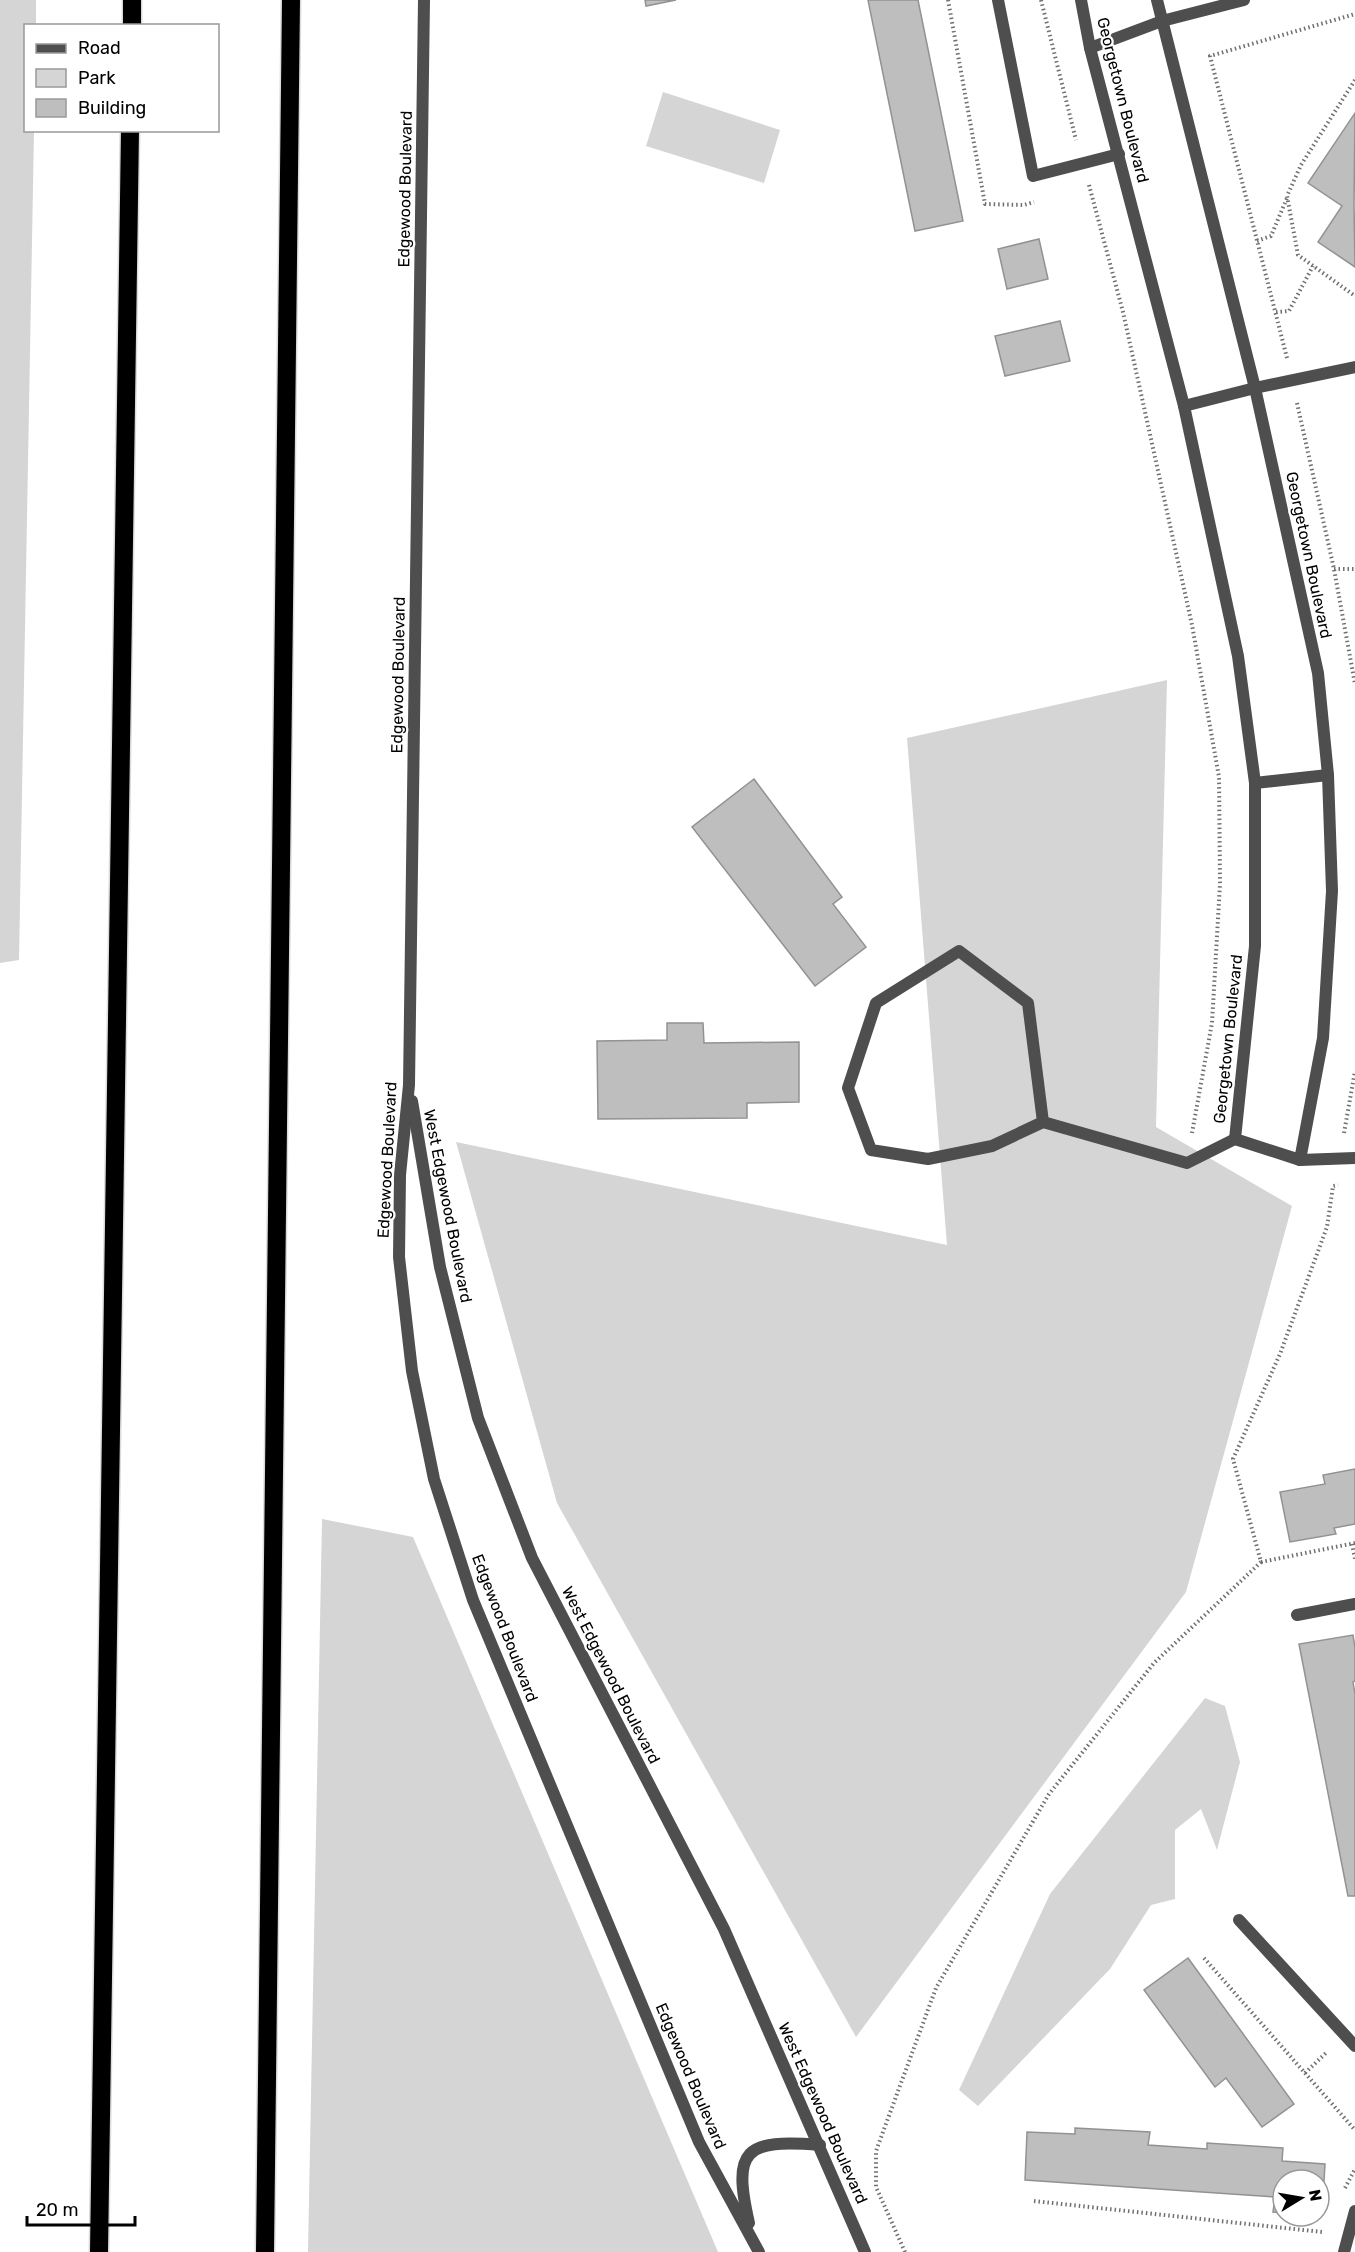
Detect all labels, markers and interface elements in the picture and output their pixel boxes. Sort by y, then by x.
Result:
street label: Georgetown Boulevard [1093,15,1153,185]
legend [24,24,219,132]
text: Road [78,37,121,59]
text: Park [78,67,116,89]
text: Building [78,97,146,119]
street label: Edgewood Boulevard [394,110,416,268]
street label: Georgetown Boulevard [1282,470,1336,640]
street label: Edgewood Boulevard [387,596,409,754]
street label: Georgetown Boulevard [1210,953,1246,1125]
street label: Edgewood Boulevard [373,1081,401,1239]
street label: West Edgewood Boulevard [420,1108,476,1304]
street label: Edgewood Boulevard [468,1551,542,1705]
street label: West Edgewood Boulevard [558,1583,664,1767]
street label: Edgewood Boulevard [652,2000,730,2152]
street label: West Edgewood Boulevard [774,2019,872,2207]
north arrow [1271,2168,1331,2228]
text: N [1305,2188,1326,2203]
scale bar [27,2189,135,2227]
text: 20 m [36,2199,78,2221]

